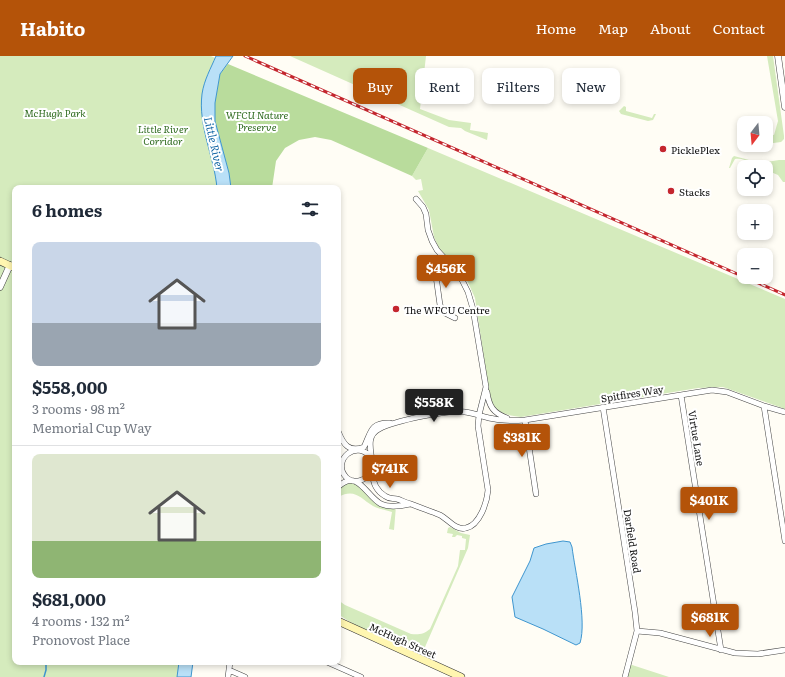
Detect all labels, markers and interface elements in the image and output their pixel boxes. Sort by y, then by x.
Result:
text: Habito [20,14,85,42]
text: Home [536,18,576,38]
text: Map [598,18,628,38]
text: About [650,18,691,38]
text: Contact [713,18,765,38]
chip: Buy [353,68,407,104]
chip: Rent [415,68,474,104]
chip: Filters [482,68,554,104]
chip: New [562,68,620,104]
park label: McHugh Park [24,105,86,120]
park label: WFCU Nature Preserve [226,107,289,134]
water label: Little River [201,115,229,173]
north arrow [737,116,773,152]
map controls [737,116,773,284]
park label: Little River Corridor [138,121,189,148]
place label: PicklePlex [671,142,720,157]
marker: PicklePlex [658,144,668,154]
button: locate [737,160,773,196]
place label: Stacks [679,184,710,199]
marker: Stacks [666,186,676,196]
text: 6 homes [32,197,102,222]
icon: filters [299,198,321,220]
button: + [737,204,773,240]
button: − [737,248,773,284]
pin: $456K [418,255,474,289]
text: $456K [426,258,466,277]
icon: home [141,268,213,340]
place label: The WFCU Centre [404,302,490,317]
marker: The WFCU Centre [391,304,401,314]
text: $558,000 [32,374,108,399]
street label: Spitfires Way [600,381,665,405]
pin: $558K [406,389,462,423]
text: $558K [414,392,454,411]
text: 3 rooms · 98 m² [32,399,125,418]
street label: Virtue Lane [685,409,709,467]
text: Memorial Cup Way [32,418,151,437]
pin: $381K [494,424,550,458]
text: $381K [503,427,541,446]
pin: $741K [362,455,418,489]
text: $741K [371,458,409,477]
icon: home [141,480,213,552]
pin: $401K [681,487,737,521]
text: $401K [689,490,729,509]
street label: Darfield Road [621,508,645,574]
text: $681,000 [32,586,106,611]
pin: $681K [682,604,738,638]
text: $681K [691,607,729,626]
text: 4 rooms · 132 m² [32,611,130,630]
street label: McHugh Street [367,618,439,662]
text: Pronovost Place [32,630,130,649]

